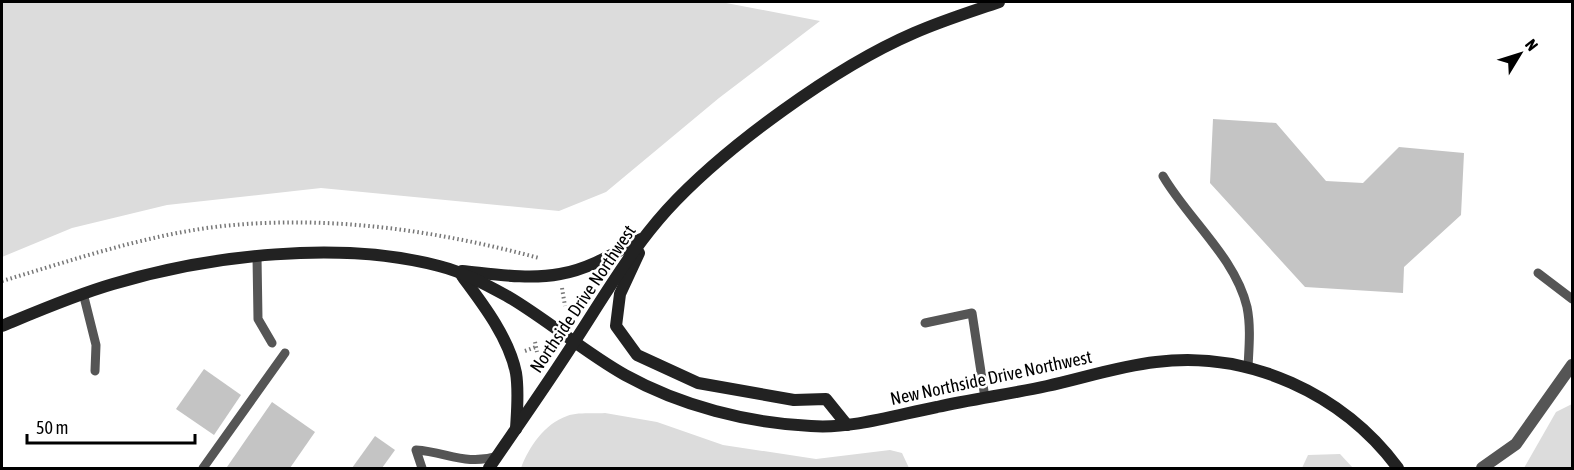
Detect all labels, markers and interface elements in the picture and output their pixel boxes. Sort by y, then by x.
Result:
north arrow [1490,24,1550,84]
text: N [1522,35,1542,54]
street label: Northside Drive Northwest [525,221,640,377]
street label: New Northside Drive Northwest [888,346,1094,409]
scale bar [27,407,195,445]
text: 50 m [36,417,68,438]

